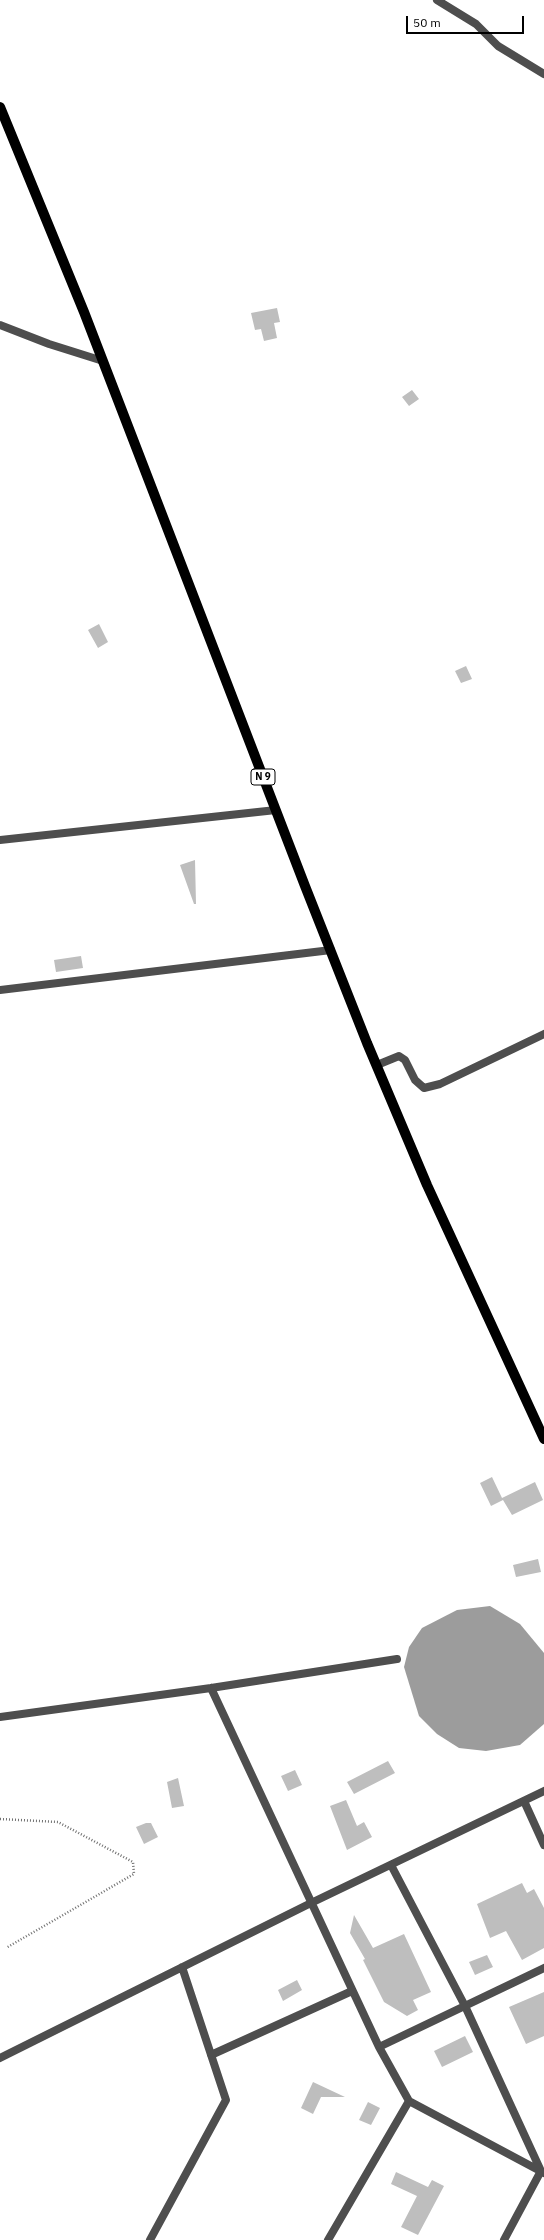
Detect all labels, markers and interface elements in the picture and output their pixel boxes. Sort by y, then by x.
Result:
scale bar [408,8,526,34]
text: 50 m [413,15,441,30]
road number: N 9 [251,769,275,785]

